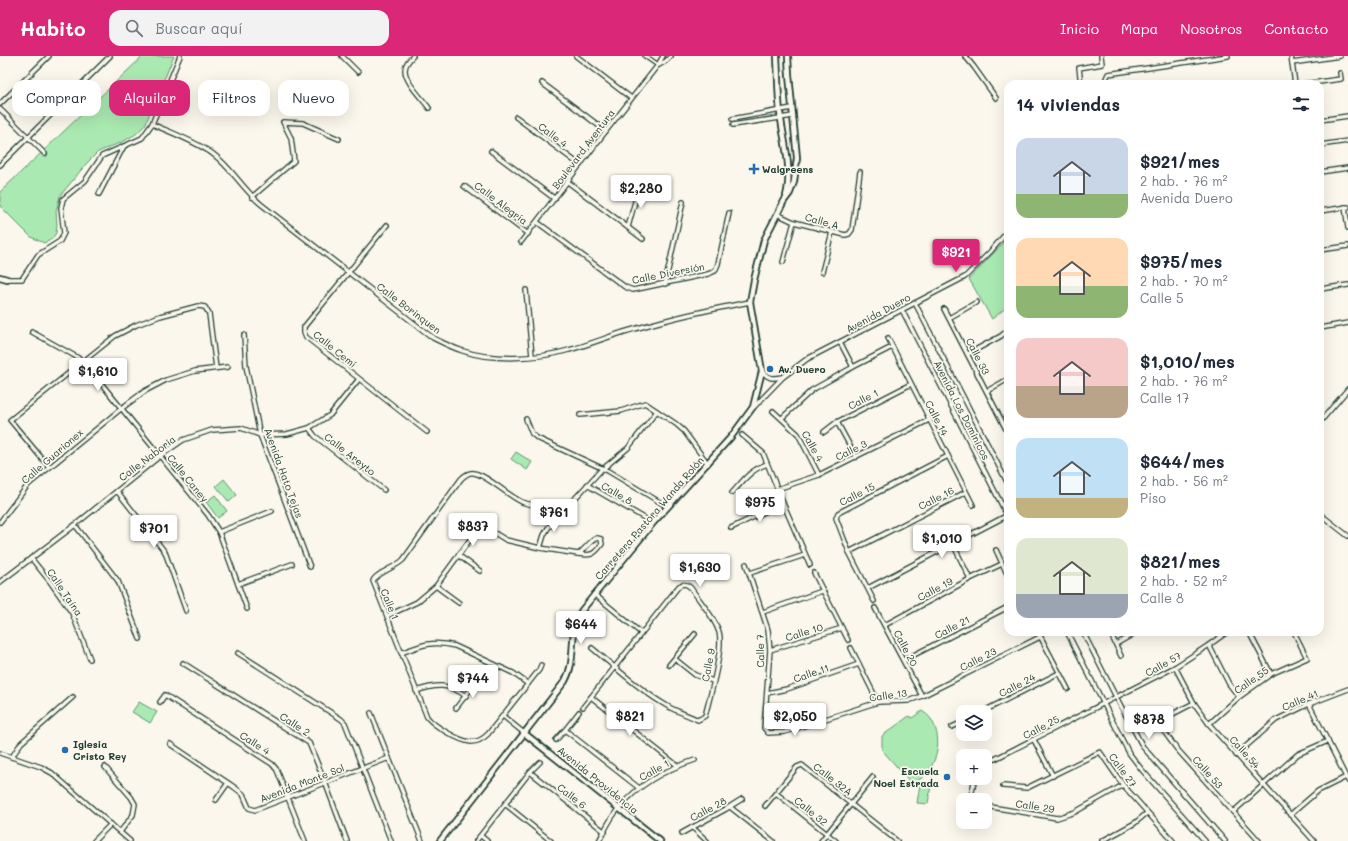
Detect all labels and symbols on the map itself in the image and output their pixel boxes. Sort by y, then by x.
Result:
street label: Boulevard Aventura [548,106,618,192]
street label: Calle 4 [535,119,571,151]
place label: Walgreens [762,162,813,176]
marker: Walgreens [749,164,759,174]
pin: $2,280 [608,175,674,209]
street label: Calle Alegría [471,178,531,228]
street label: Calle A [803,210,841,232]
pin: $921 [932,239,980,273]
street label: Calle Diversión [631,259,705,287]
street label: Calle Borinquen [374,279,444,337]
street label: Avenida Duero [843,290,913,336]
street label: Calle Cemí [310,327,360,371]
street label: Calle 33 [963,335,993,377]
pin: $1,610 [65,358,131,392]
street label: Avenida Los Dominicos [931,358,993,462]
place label: Av. Duero [778,362,826,376]
marker: Av. Duero [765,364,775,374]
street label: Calle 1 [845,385,881,413]
street label: Calle 14 [922,398,952,438]
street label: Calle Guarionex [18,425,86,487]
street label: Avenida Hato Tejas [261,426,307,520]
street label: Calle 4 [799,428,827,464]
street label: Calle Areyto [321,430,379,478]
street label: Calle Naboria [116,432,178,484]
street label: Calle 3 [833,436,869,464]
street label: Calle Caney [164,451,212,505]
street label: Carretera Pastora Wanda Rolón [591,453,707,583]
street label: Calle 8 [599,478,635,508]
street label: Calle 15 [837,479,877,509]
street label: Calle 16 [916,483,956,513]
pin: $975 [736,489,784,523]
pin: $761 [530,499,578,533]
pin: $837 [449,513,497,547]
pin: $701 [130,515,178,549]
pin: $1,010 [909,525,975,559]
pin: $1,630 [667,554,733,588]
street label: Calle Taína [44,565,86,619]
street label: Calle 19 [915,574,955,604]
street label: Calle 1 [377,586,403,622]
pin: $644 [557,611,605,645]
street label: Calle 21 [932,612,972,642]
street label: Calle 10 [784,620,824,644]
street label: Calle 20 [891,627,921,669]
street label: Calle 7 [753,634,767,668]
street label: Calle 23 [957,644,999,674]
street label: Calle 9 [698,647,718,683]
street label: Calle 57 [1142,648,1184,680]
street label: Calle 11 [791,660,831,686]
street label: Calle 55 [1231,663,1271,697]
pin: $744 [449,665,497,699]
street label: Calle 24 [996,670,1038,700]
street label: Calle 13 [868,685,908,705]
street label: Calle 41 [1280,686,1320,714]
pin: $821 [606,703,654,737]
pin: $2,050 [762,703,828,737]
pin: $878 [1125,706,1173,740]
street label: Calle 2 [277,709,313,739]
street label: Calle 25 [1020,712,1062,742]
street label: Calle 4 [237,728,273,758]
street label: Calle 54 [1227,733,1263,771]
place label: Iglesia Cristo Rey [73,737,127,763]
street label: Avenida Providencia [555,743,641,817]
marker: Iglesia Cristo Rey [60,745,70,755]
street label: Calle 27 [1106,750,1140,790]
street label: Calle 53 [1190,753,1226,791]
street label: Calle 1 [637,756,671,784]
street label: Calle 32A [811,759,856,799]
street label: Avenida Monte Sol [258,761,346,805]
place label: Escuela Noel Estrada [873,764,939,790]
marker: Escuela Noel Estrada [942,772,952,782]
street label: Calle 6 [554,780,590,812]
street label: Calle 32 [791,793,831,829]
street label: Calle 28 [687,794,729,824]
street label: Calle 29 [1015,796,1056,816]

